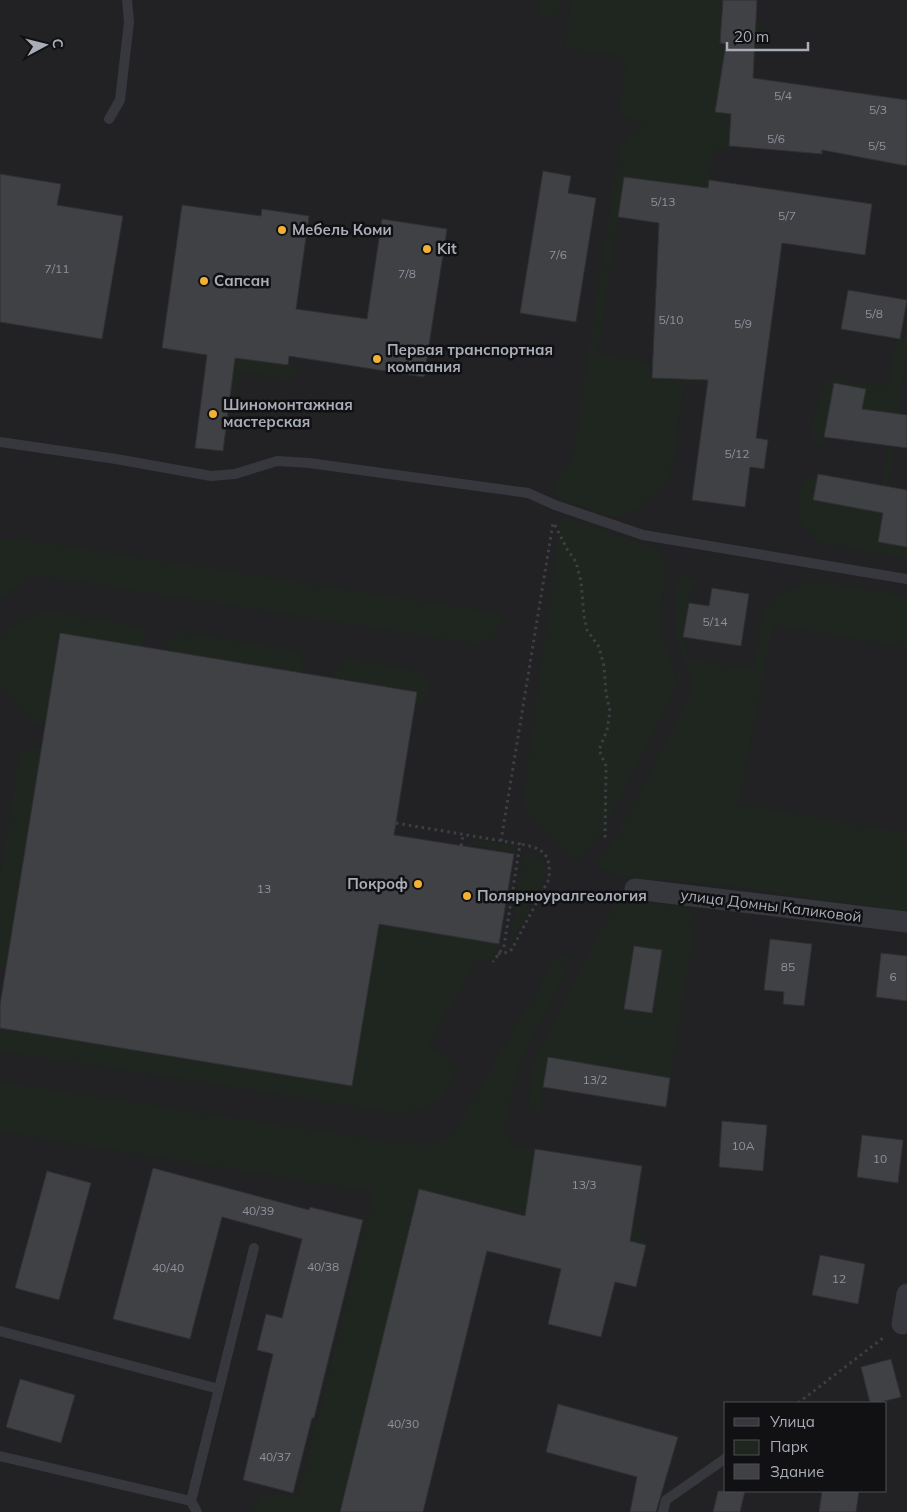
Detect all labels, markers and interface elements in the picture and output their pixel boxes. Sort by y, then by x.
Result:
north arrow [20,20,70,70]
scale bar [727,20,808,52]
text: 20 m [734,27,769,46]
text: С [48,38,67,49]
house number: 5/4 [774,88,792,103]
house number: 5/3 [869,102,887,117]
house number: 5/6 [767,131,785,146]
house number: 5/5 [868,138,886,153]
house number: 5/13 [650,194,676,209]
house number: 5/7 [778,208,796,223]
place label: Мебель Коми [292,220,392,239]
marker: Мебель Коми [276,224,288,236]
place label: Kit [437,239,457,258]
marker: Kit [421,243,433,255]
house number: 7/6 [549,247,567,262]
house number: 7/11 [44,261,70,276]
house number: 7/8 [398,266,416,281]
place label: Сапсан [214,271,269,290]
marker: Сапсан [198,275,210,287]
house number: 5/8 [865,306,883,321]
house number: 5/10 [658,312,684,327]
house number: 5/9 [734,316,752,331]
place label: Первая транспортная компания [387,340,553,376]
marker: Первая транспортная компания [371,353,383,365]
place label: Шиномонтажная мастерская [223,395,353,431]
marker: Шиномонтажная мастерская [207,408,219,420]
house number: 5/12 [724,446,750,461]
house number: 5/14 [702,614,728,629]
place label: Покроф [347,874,408,893]
marker: Покроф [412,878,424,890]
house number: 13 [257,881,271,896]
street label: улица Домны Каликовой [680,885,863,926]
place label: Полярноуралгеология [477,886,647,905]
marker: Полярноуралгеология [461,890,473,902]
house number: 85 [781,959,795,974]
house number: 6 [889,969,897,984]
house number: 13/2 [582,1072,608,1087]
house number: 10А [731,1138,755,1153]
house number: 10 [873,1151,887,1166]
house number: 13/3 [571,1177,597,1192]
house number: 40/39 [242,1203,274,1218]
house number: 40/38 [307,1259,339,1274]
house number: 40/40 [152,1260,184,1275]
house number: 12 [832,1271,846,1286]
legend [724,1402,887,1492]
text: Улица [769,1412,815,1431]
house number: 40/30 [387,1416,419,1431]
text: Парк [770,1437,809,1456]
house number: 40/37 [259,1449,291,1464]
text: Здание [770,1462,824,1481]

